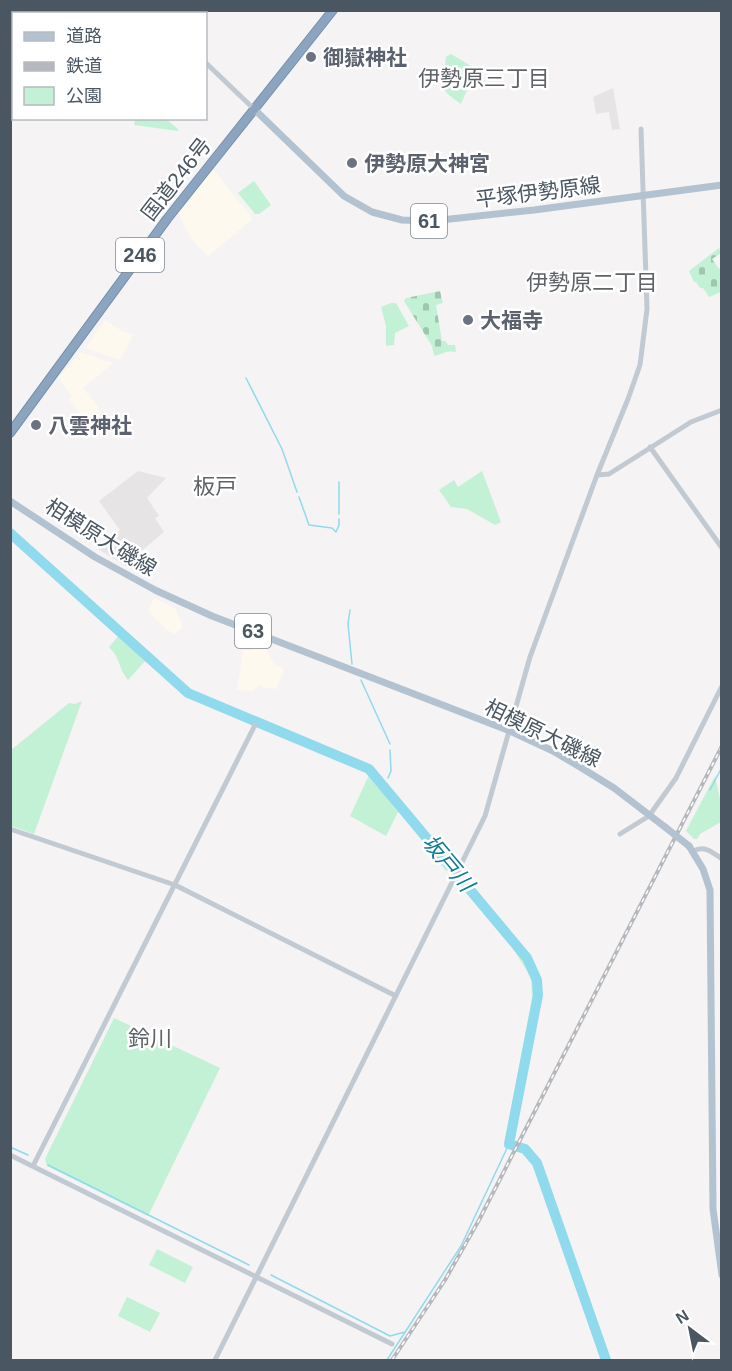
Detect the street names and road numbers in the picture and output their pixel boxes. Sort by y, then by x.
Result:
street label: 国道246号 [137,133,215,225]
street label: 平塚伊勢原線 [474,173,602,211]
road number: 61 [411,204,447,238]
road number: 246 [116,238,164,272]
street label: 相模原大磯線 [41,494,161,580]
road number: 63 [235,614,271,648]
street label: 相模原大磯線 [481,695,605,771]

